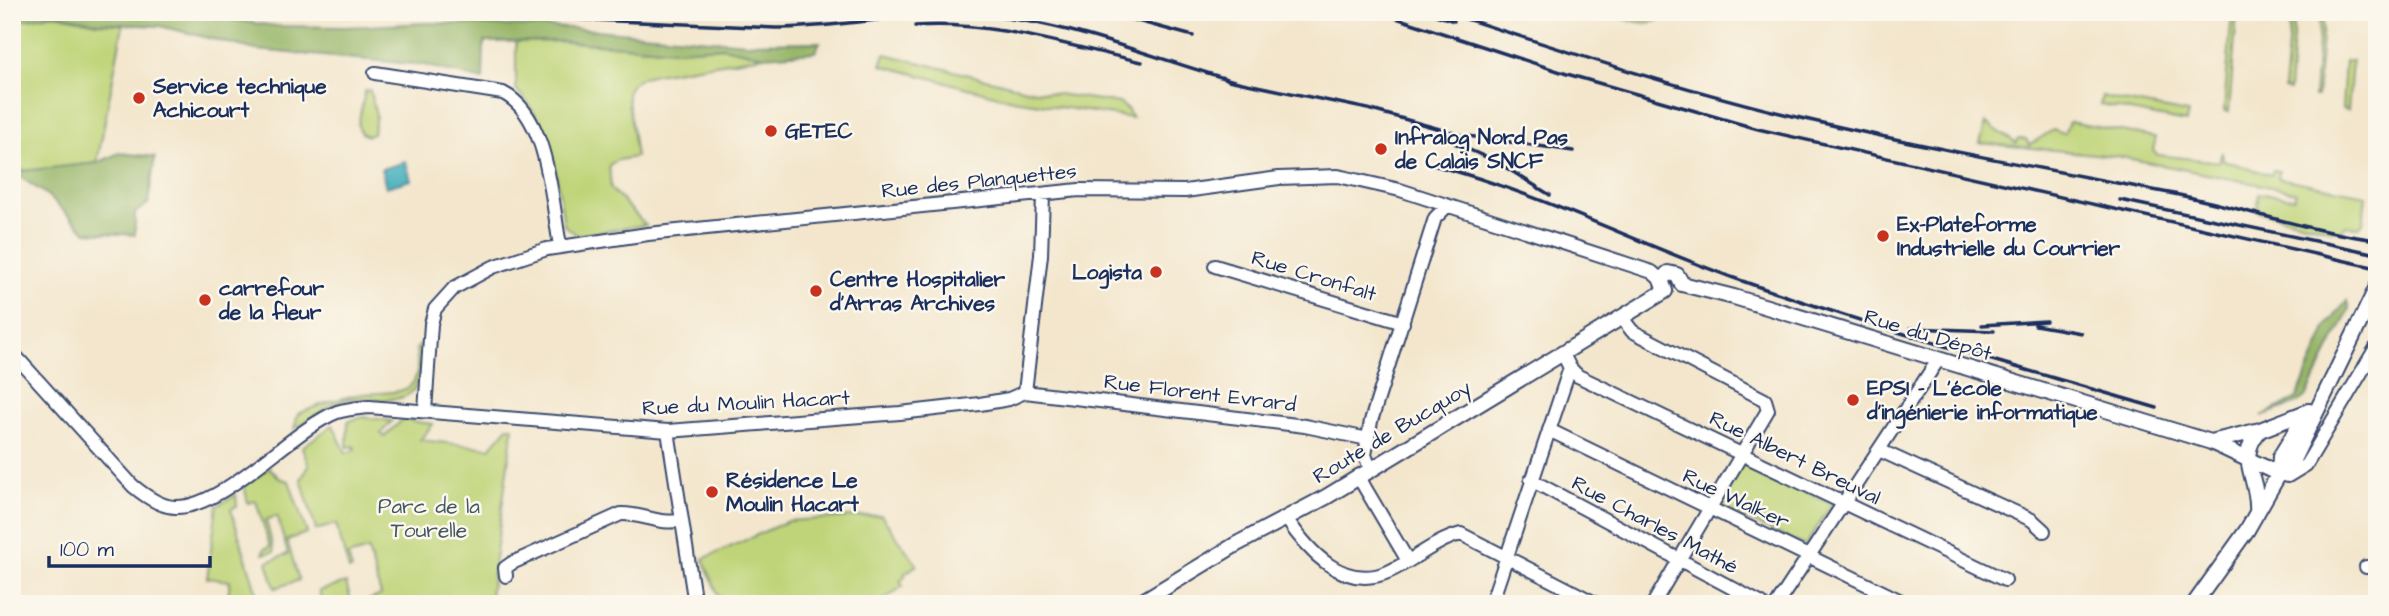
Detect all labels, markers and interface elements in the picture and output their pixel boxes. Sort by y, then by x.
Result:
place label: Service technique Achicourt [152,72,327,125]
marker: Service technique Achicourt [131,90,147,106]
place label: GETEC [785,117,852,146]
marker: GETEC [763,123,779,139]
place label: Infralog Nord Pas de Calais SNCF [1394,123,1569,176]
marker: Infralog Nord Pas de Calais SNCF [1373,141,1389,157]
street label: Rue des Planquettes [880,156,1078,206]
place label: Ex-Plateforme Industrielle du Courrier [1897,210,2121,263]
marker: Ex-Plateforme Industrielle du Courrier [1875,228,1891,244]
street label: Rue Cronfalt [1248,243,1380,309]
place label: Logista [1072,258,1142,289]
marker: Logista [1148,264,1164,280]
place label: Centre Hospitalier d'Arras Archives [829,265,1006,318]
place label: carrefour de la fleur [218,274,324,327]
marker: Centre Hospitalier d'Arras Archives [808,283,824,299]
marker: carrefour de la fleur [197,292,213,308]
street label: Rue du Dépôt [1860,302,1996,369]
street label: Rue Florent Evrard [1102,367,1298,419]
street label: Route de Bucquoy [1307,373,1478,492]
place label: EPSI - L'école d'ingénierie informatique [1866,374,2098,429]
street label: Rue du Moulin Hacart [641,383,851,423]
marker: EPSI - L'école d'ingénierie informatique [1845,392,1861,408]
street label: Rue Albert Breuval [1705,404,1885,512]
street label: Rue Walker [1678,462,1795,537]
place label: Résidence Le Moulin Hacart [726,466,859,519]
street label: Rue Charles Mathé [1567,469,1743,581]
marker: Résidence Le Moulin Hacart [704,484,720,500]
park label: Parc de la Tourelle [378,492,480,545]
scale bar [49,525,210,569]
text: 100 m [60,535,115,564]

